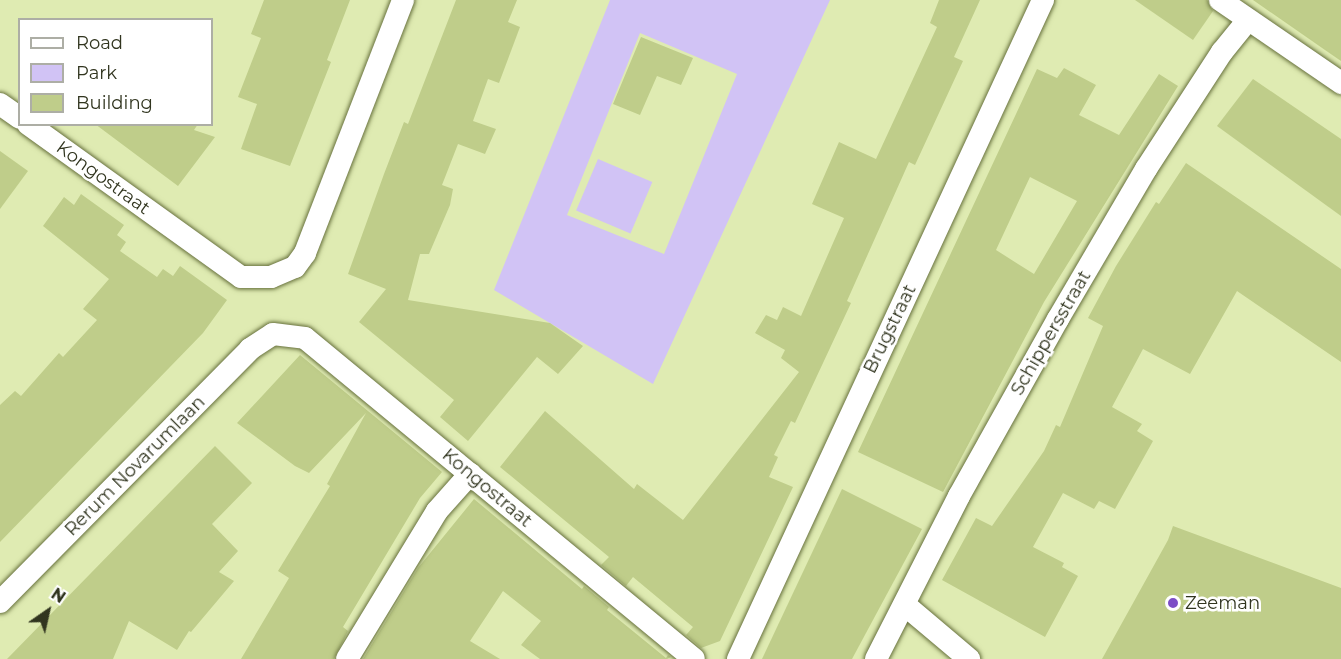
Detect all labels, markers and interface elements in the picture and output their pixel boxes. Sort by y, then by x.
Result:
legend [18,18,213,126]
text: Road [76,32,123,54]
text: Park [76,62,117,84]
text: Building [76,92,153,114]
street label: Kongostraat [52,137,154,219]
street label: Schippersstraat [1007,267,1095,399]
street label: Brugstraat [859,281,921,377]
street label: Rerum Novarumlaan [60,391,210,541]
street label: Kongostraat [438,444,536,532]
north arrow [18,581,78,641]
text: N [48,584,69,607]
place label: Zeeman [1185,592,1260,614]
marker: Zeeman [1166,596,1180,610]

